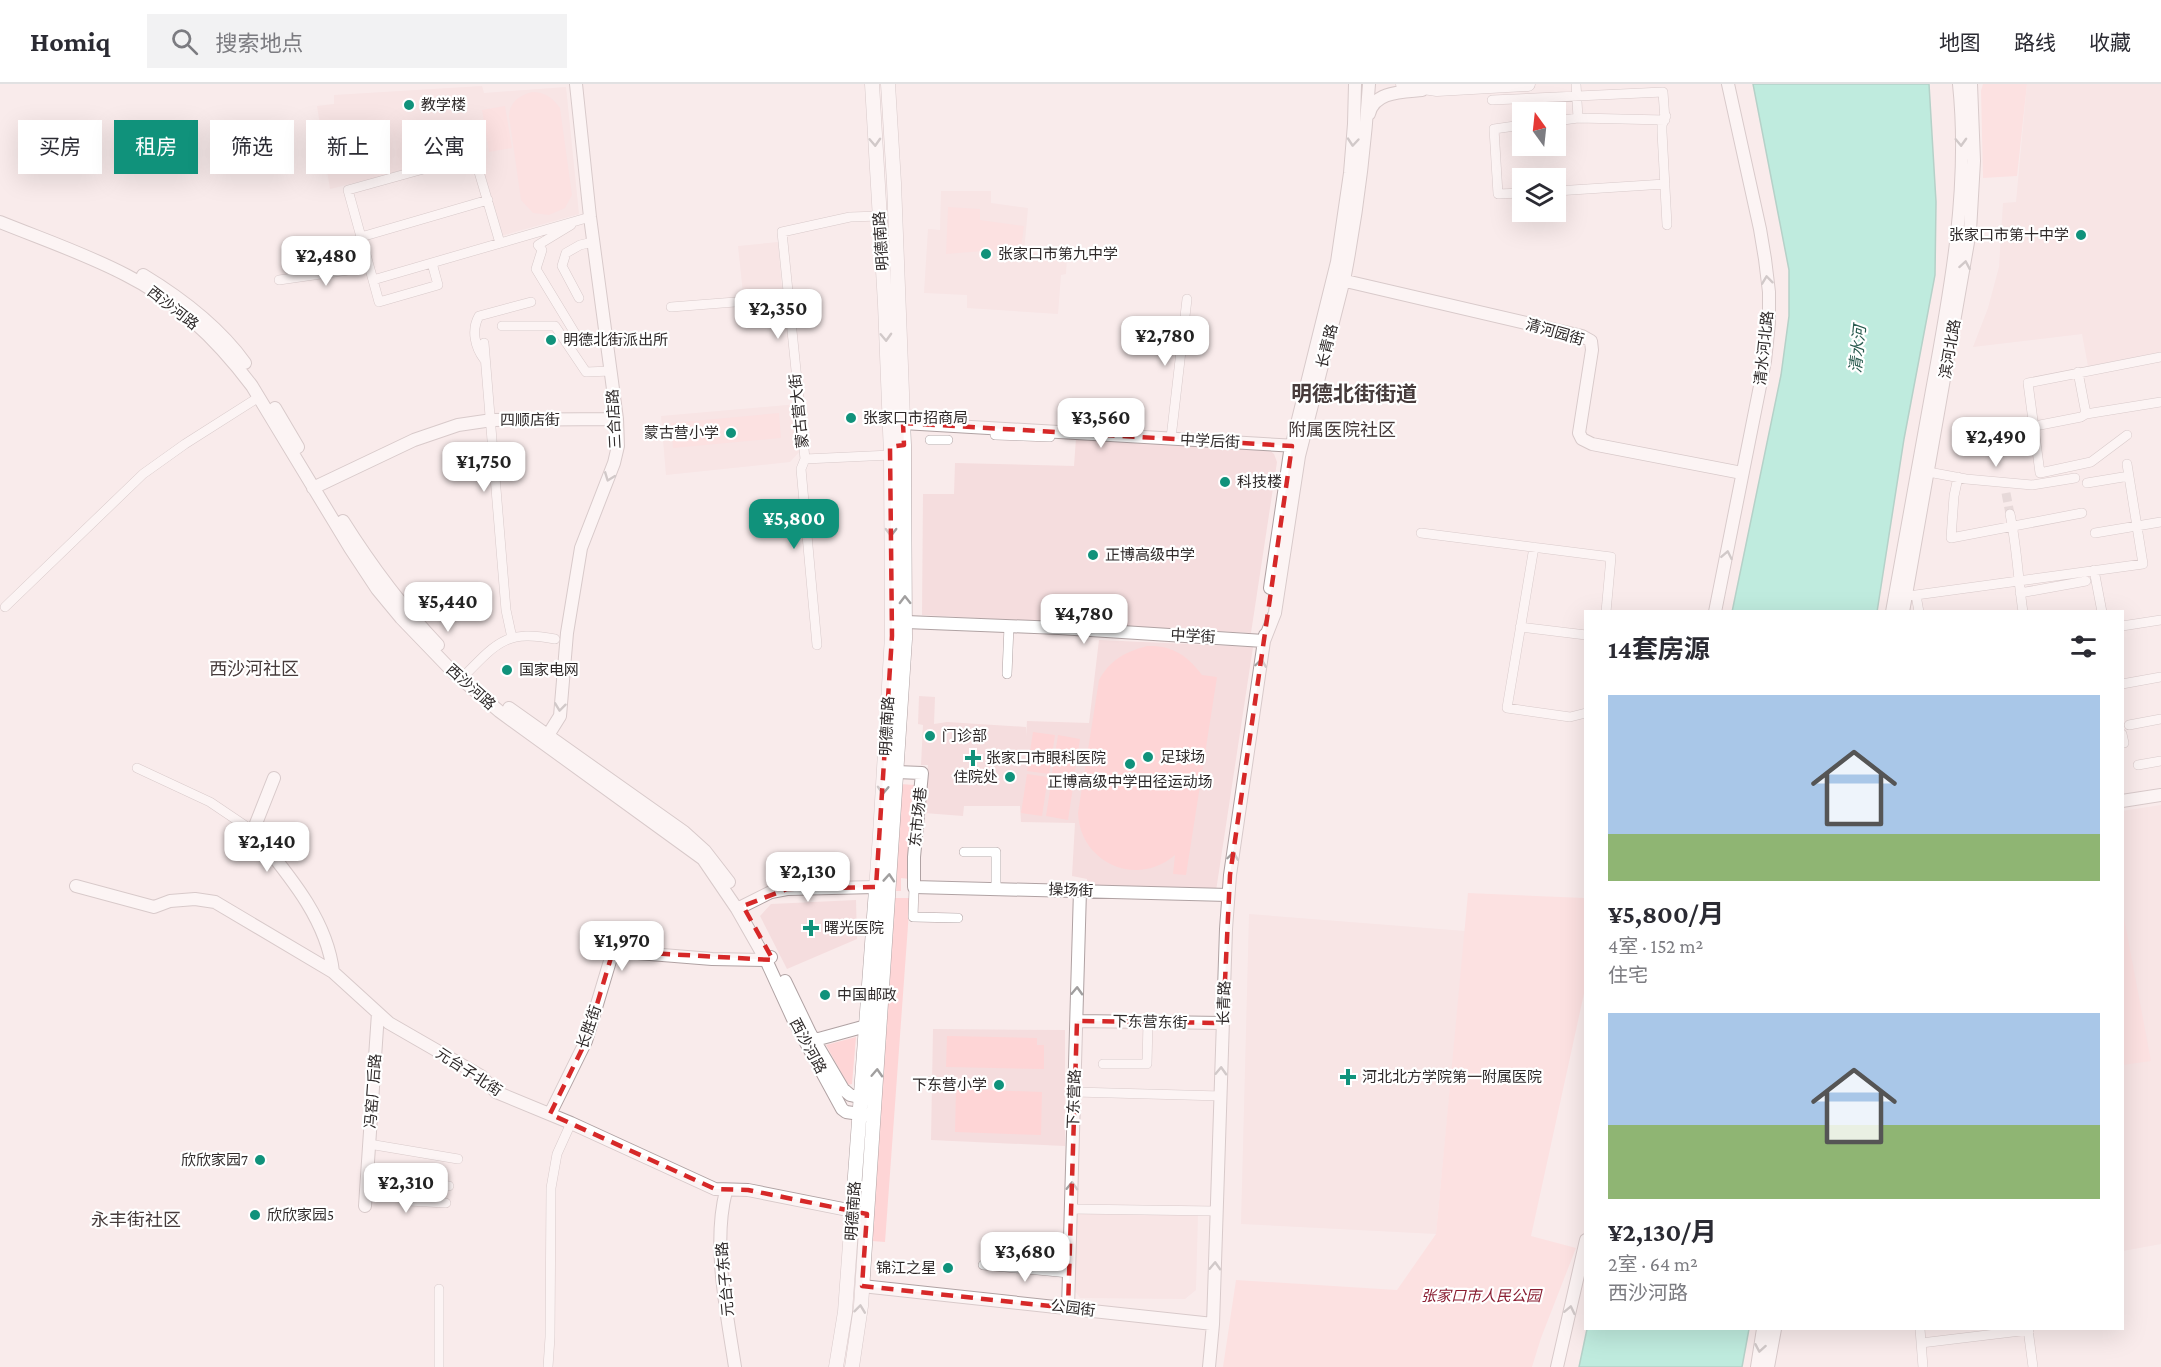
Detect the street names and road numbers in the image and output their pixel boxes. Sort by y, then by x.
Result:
street label: 明德南路 [870,211,891,272]
street label: 西沙河路 [144,283,202,333]
street label: 清水河北路 [1751,310,1776,386]
street label: 清河园街 [1524,316,1586,348]
street label: 滨河北路 [1936,318,1963,380]
street label: 长青路 [1314,322,1340,370]
street label: 蒙古营大街 [786,373,811,449]
street label: 三合店路 [604,389,624,449]
street label: 四顺店街 [500,412,560,428]
street label: 中学后街 [1180,431,1240,451]
street label: 中学街 [1170,627,1216,645]
street label: 西沙河路 [443,661,499,713]
street label: 明德南路 [876,696,897,756]
street label: 东市场巷 [907,786,929,848]
street label: 操场街 [1048,881,1094,899]
street label: 长青路 [1215,980,1233,1026]
street label: 长胜街 [574,1003,604,1051]
street label: 下东营东街 [1112,1013,1188,1031]
street label: 西沙河路 [787,1016,829,1076]
street label: 元台子北街 [433,1044,505,1099]
street label: 冯窑厂后路 [362,1053,384,1129]
street label: 下东营路 [1065,1069,1083,1129]
street label: 明德南路 [842,1180,863,1241]
street label: 元台子东路 [714,1241,736,1317]
street label: 公园街 [1050,1297,1096,1319]

